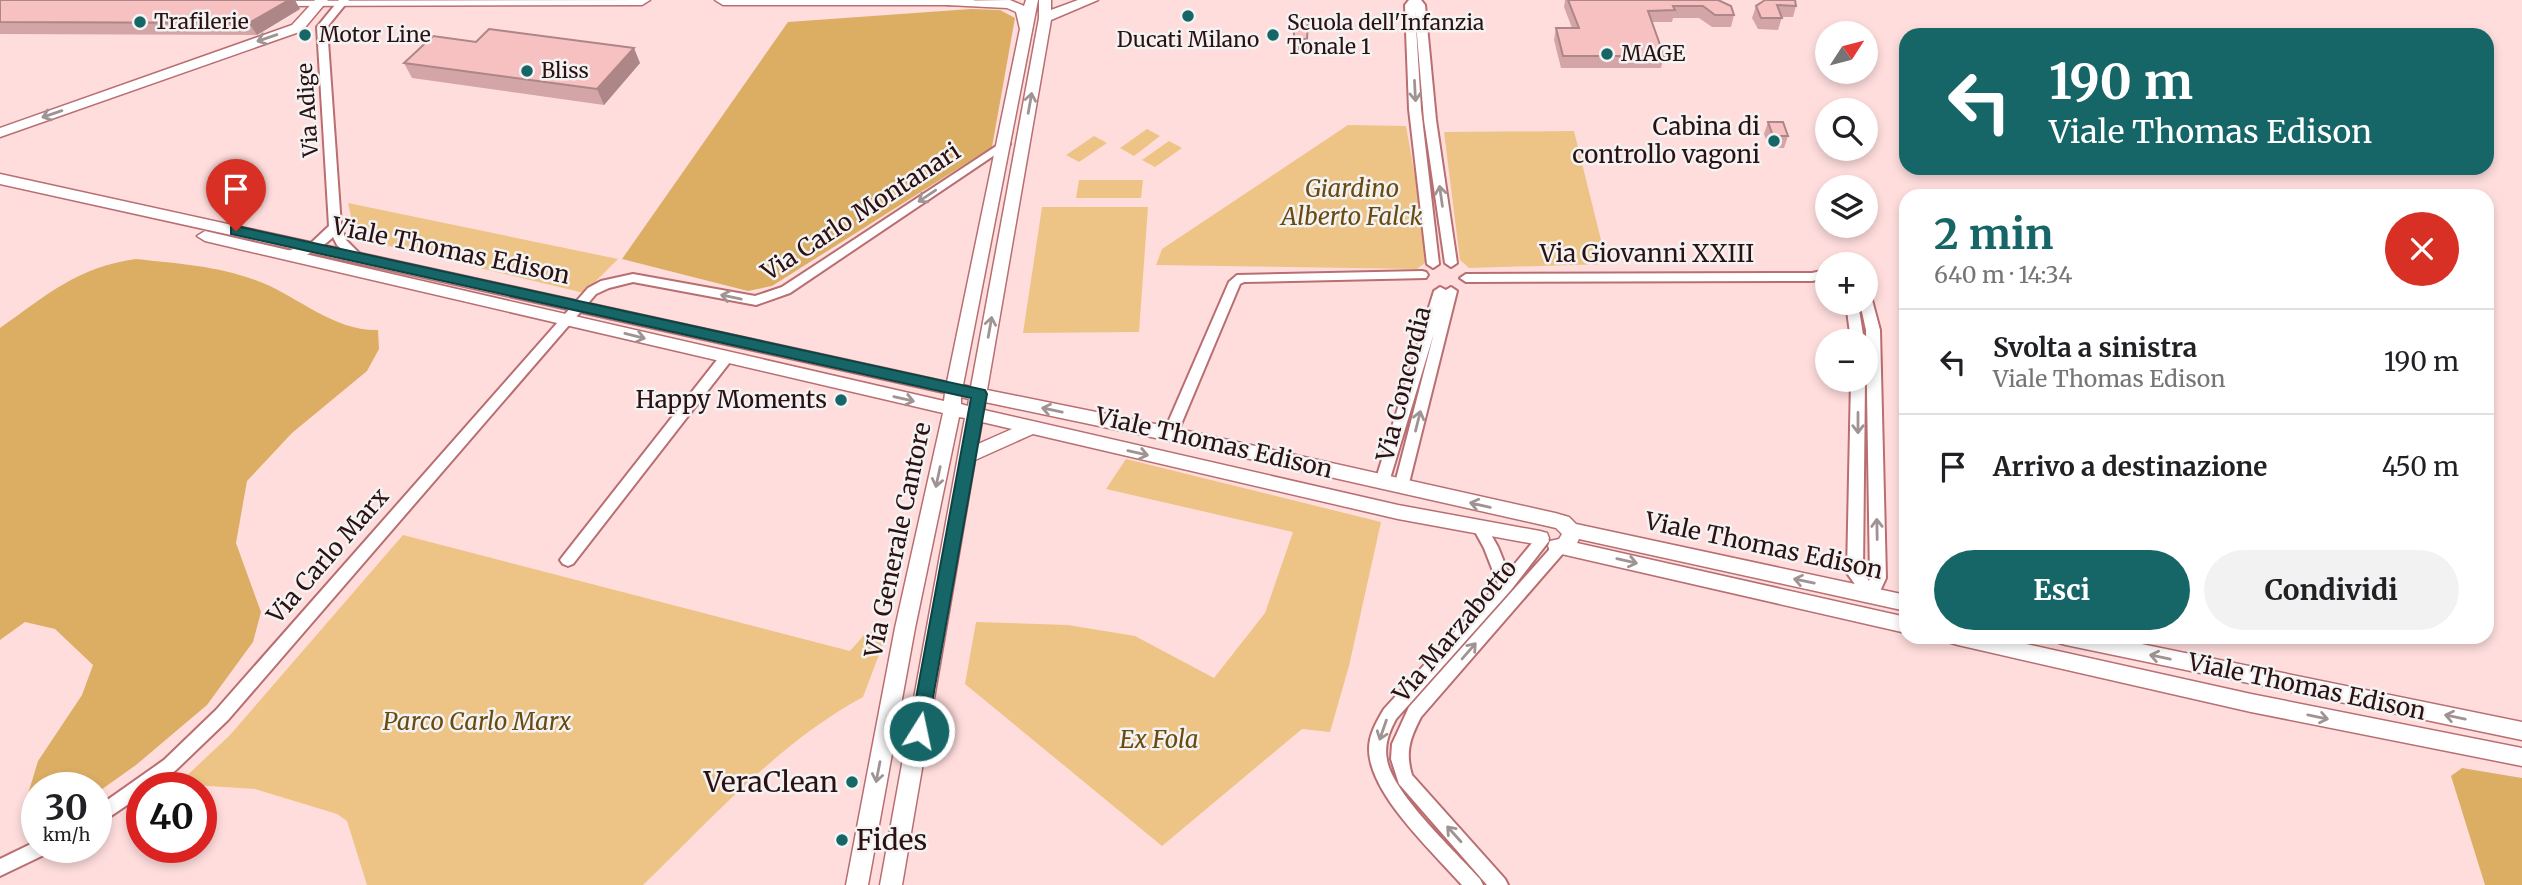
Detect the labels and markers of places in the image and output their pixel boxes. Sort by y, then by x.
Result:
place label: Trafilerie [154,8,249,35]
marker: Ducati Milano [1180,8,1196,24]
place label: Scuola dell'Infanzia Tonale 1 [1287,9,1484,60]
marker: Trafilerie [132,14,148,30]
place label: Motor Line [319,21,431,48]
place label: Ducati Milano [1117,26,1259,53]
marker: Motor Line [297,27,313,43]
marker: Scuola dell'Infanzia Tonale 1 [1265,27,1281,43]
place label: MAGE [1621,40,1686,67]
marker: MAGE [1599,46,1615,62]
place label: Bliss [541,57,589,84]
marker: Bliss [519,63,535,79]
place label: Cabina di controllo vagoni [1572,111,1760,170]
marker: Cabina di controllo vagoni [1766,133,1782,149]
pin [206,159,266,231]
place label: Happy Moments [636,384,827,415]
marker: Happy Moments [833,392,849,408]
place label: VeraClean [703,764,838,800]
marker: VeraClean [844,774,860,790]
place label: Fides [856,822,927,858]
marker: Fides [834,832,850,848]

